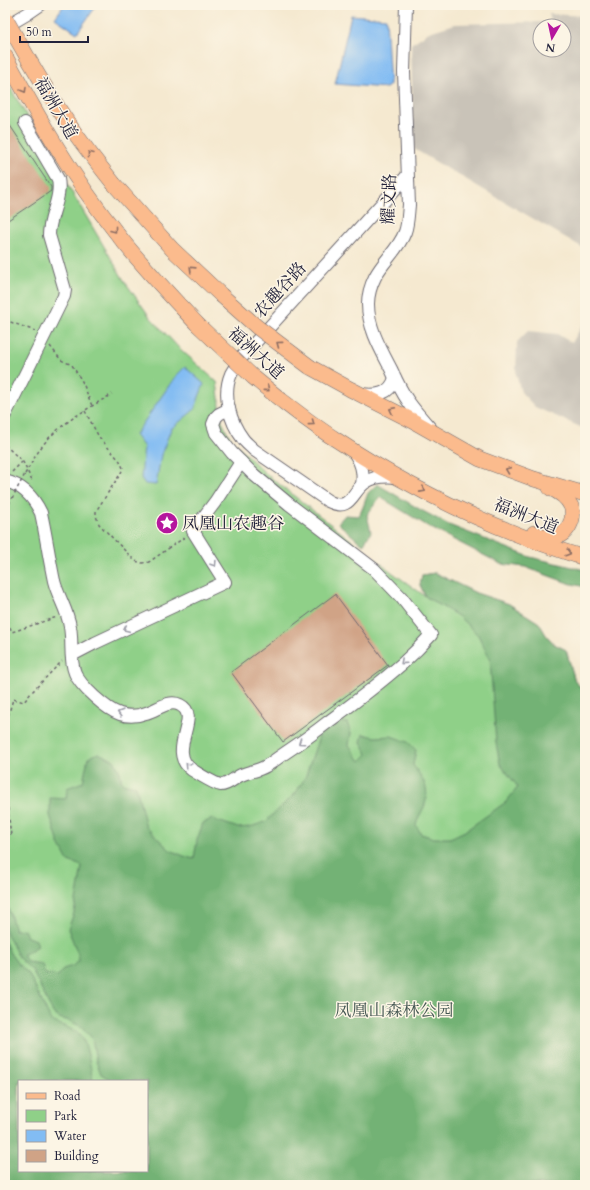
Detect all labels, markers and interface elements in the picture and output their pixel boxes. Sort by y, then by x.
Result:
scale bar [20,18,88,44]
north arrow [532,18,572,58]
text: 50 m [26,24,53,40]
text: N [544,39,556,56]
street label: 福洲大道 [29,73,83,143]
one-way arrow [19,86,26,94]
one-way arrow [88,151,95,158]
street label: 耀文路 [377,173,401,225]
one-way arrow [110,226,117,233]
street label: 农趣谷路 [249,257,311,323]
one-way arrow [189,266,197,274]
street label: 福洲大道 [223,322,289,384]
one-way arrow [276,342,283,349]
one-way arrow [262,384,270,391]
one-way arrow [389,407,397,415]
one-way arrow [308,418,315,426]
one-way arrow [504,467,511,475]
one-way arrow [419,485,426,493]
street label: 福洲大道 [490,493,562,539]
place icon: 凤凰山农趣谷 [154,510,180,536]
place label: 凤凰山农趣谷 [182,512,284,535]
one-way arrow [564,548,571,556]
one-way arrow [209,560,216,567]
one-way arrow [123,624,131,632]
one-way arrow [401,658,408,665]
one-way arrow [117,709,124,718]
one-way arrow [298,737,305,744]
one-way arrow [186,762,193,770]
park label: 凤凰山森林公园 [335,999,454,1022]
legend [18,1080,148,1172]
text: Road [54,1088,81,1104]
text: Park [54,1108,78,1124]
text: Water [53,1128,87,1144]
text: Building [54,1148,99,1164]

